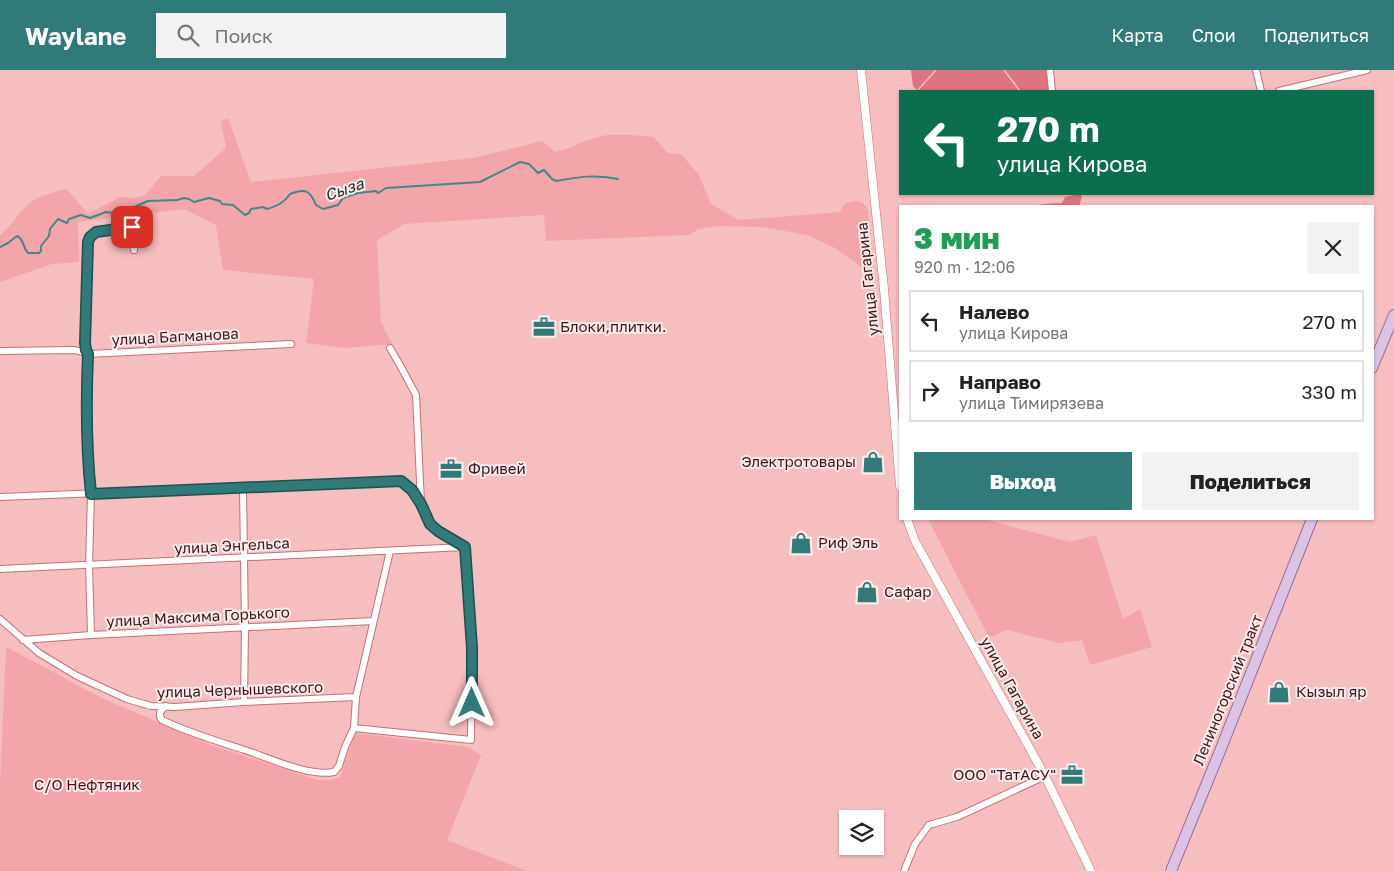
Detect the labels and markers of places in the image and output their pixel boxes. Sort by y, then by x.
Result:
pin [111,206,153,248]
office icon: Блоки,плитки. [531,314,557,340]
place label: Блоки,плитки. [560,317,666,335]
shop icon: Электротовары [860,449,886,475]
place label: Электротовары [741,452,856,470]
office icon: Фривей [438,456,464,482]
place label: Фривей [468,459,526,477]
shop icon: Риф Эль [788,530,814,556]
place label: Риф Эль [818,533,878,551]
shop icon: Сафар [854,579,880,605]
place label: Сафар [884,582,931,600]
shop icon: Кызыл яр [1266,679,1292,705]
place label: Кызыл яр [1296,682,1367,700]
office icon: ООО "ТатАСУ" [1059,762,1085,788]
place label: ООО "ТатАСУ" [953,765,1056,783]

